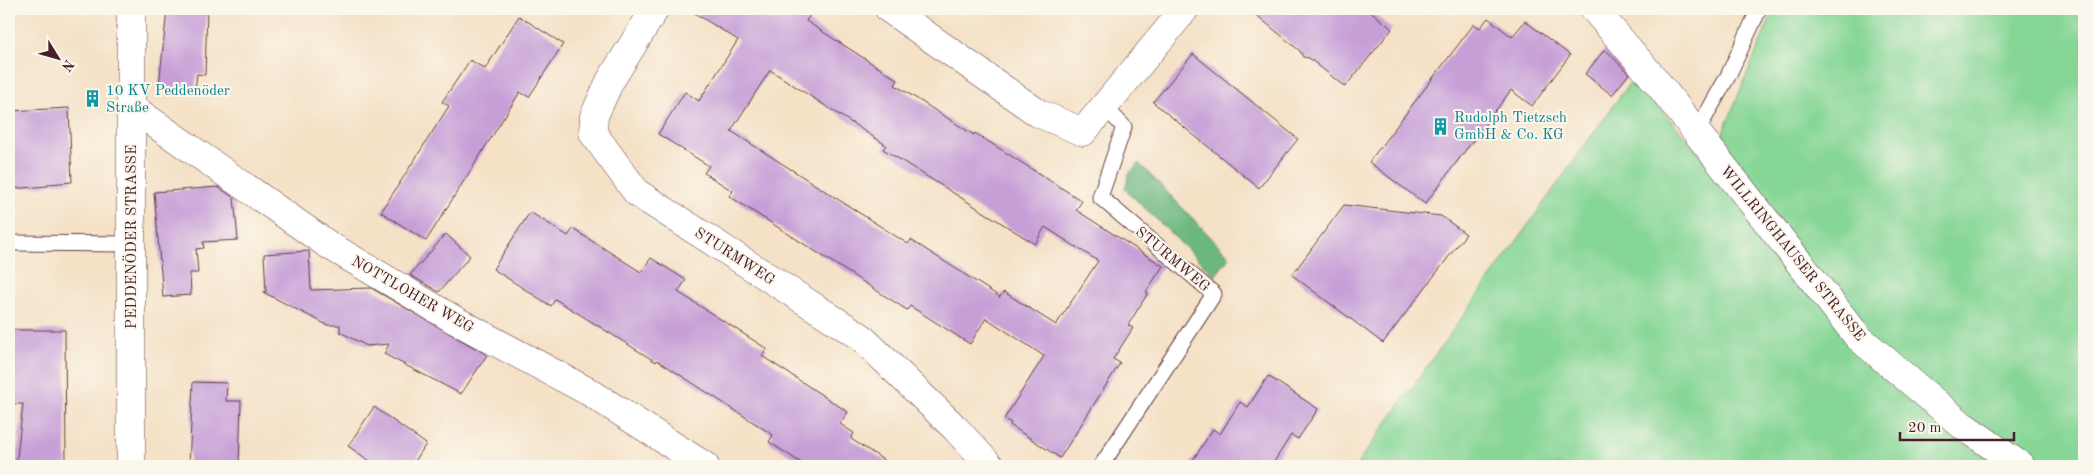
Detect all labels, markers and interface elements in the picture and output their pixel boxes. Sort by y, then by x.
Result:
north arrow [32,32,82,82]
text: N [59,57,76,74]
place label: 10 KV Peddenöder Straße [106,84,230,116]
building icon: 10 KV Peddenöder Straße [82,89,102,109]
place label: Rudolph Tietzsch GmbH & Co. KG [1454,111,1567,143]
building icon: Rudolph Tietzsch GmbH & Co. KG [1430,116,1450,136]
street label: PEDDENÖDER STRASSE [122,145,140,329]
street label: WILLRINGHAUSER STRASSE [1717,164,1867,344]
street label: STURMWEG [1132,225,1212,296]
street label: STURMWEG [691,226,777,289]
street label: NOTTLOHER WEG [349,254,476,336]
scale bar [1900,410,2014,442]
text: 20 m [1908,421,1942,436]

